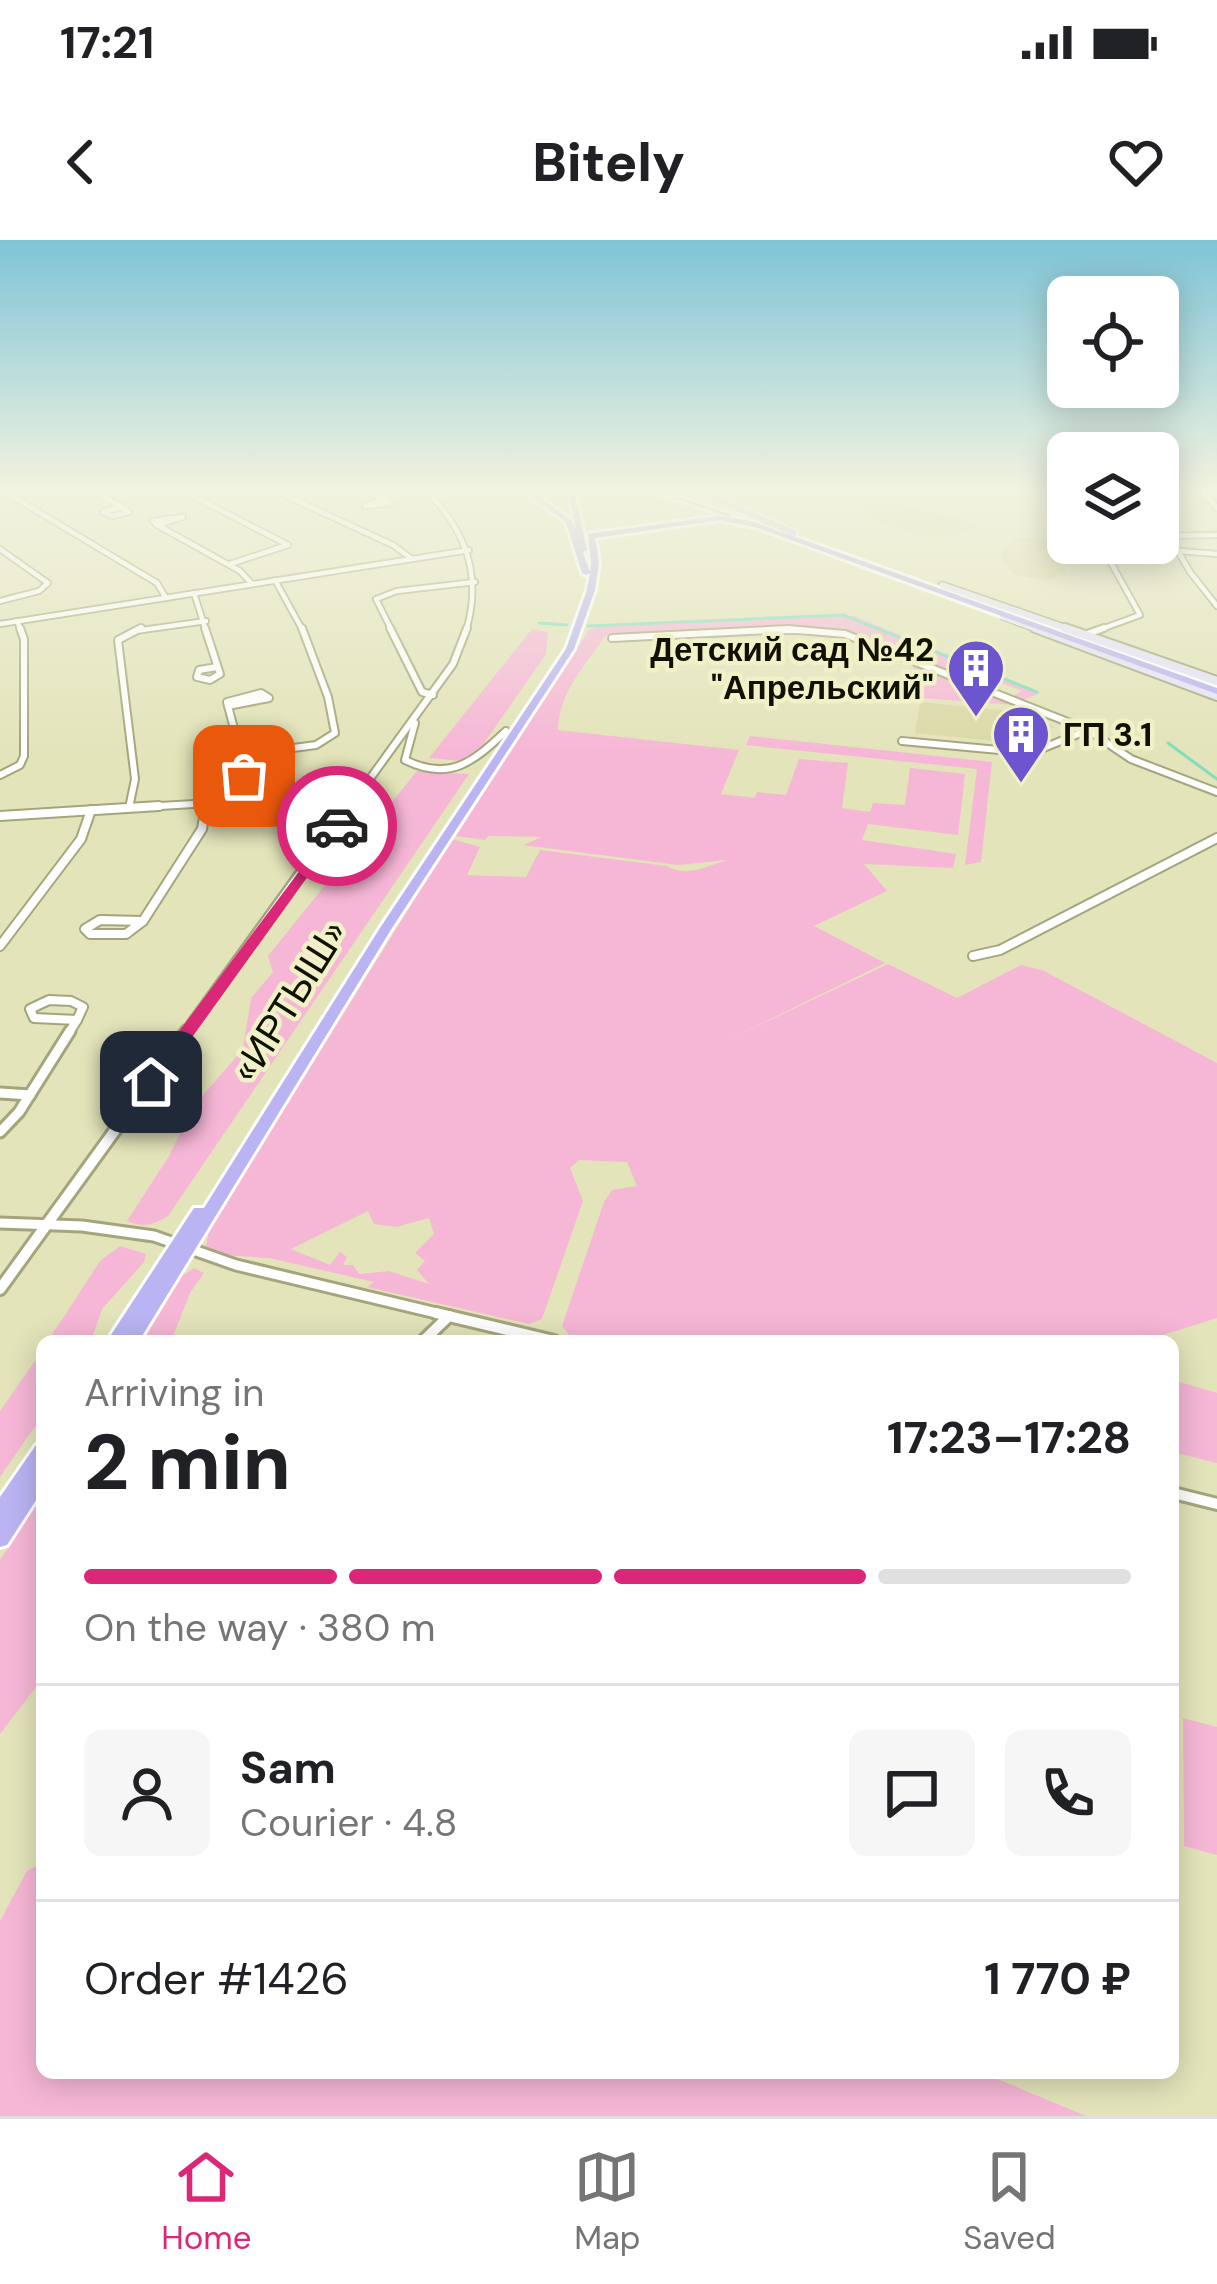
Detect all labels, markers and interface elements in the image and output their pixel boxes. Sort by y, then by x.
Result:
text: 17:21 [60,13,154,72]
text: Bitely [532,127,685,198]
icon: back [48,129,114,195]
icon: heart [1103,129,1169,195]
map controls [1047,276,1179,564]
button: locate [1047,276,1179,408]
button: layers [1047,432,1179,564]
place label: Детский сад №42 "Апрельский" [650,628,934,709]
building icon: Детский сад №42 "Апрельский" [945,637,1007,719]
building icon: ГП 3.1 [990,703,1052,785]
place label: ГП 3.1 [1063,713,1152,756]
pin [193,725,295,827]
icon: bag [211,743,277,809]
courier [277,766,397,886]
icon: car [304,793,370,859]
street label: «ИРТЫШ» [219,910,359,1092]
pin [100,1031,202,1133]
icon: home [118,1049,184,1115]
text: Arriving in [84,1367,264,1418]
text: 17:23–17:28 [887,1408,1131,1467]
text: 2 min [84,1412,291,1513]
text: On the way · 380 m [84,1602,436,1653]
button: person [84,1730,210,1856]
button: chat [849,1730,975,1856]
button: phone [1005,1730,1131,1856]
text: Sam [240,1738,336,1797]
text: Courier · 4.8 [240,1797,457,1848]
text: Order #1426 [84,1949,349,2008]
text: 1 770 ₽ [984,1949,1131,2008]
tab: Home [161,2144,252,2259]
tab: Map [574,2144,641,2259]
tab: Saved [963,2144,1056,2259]

